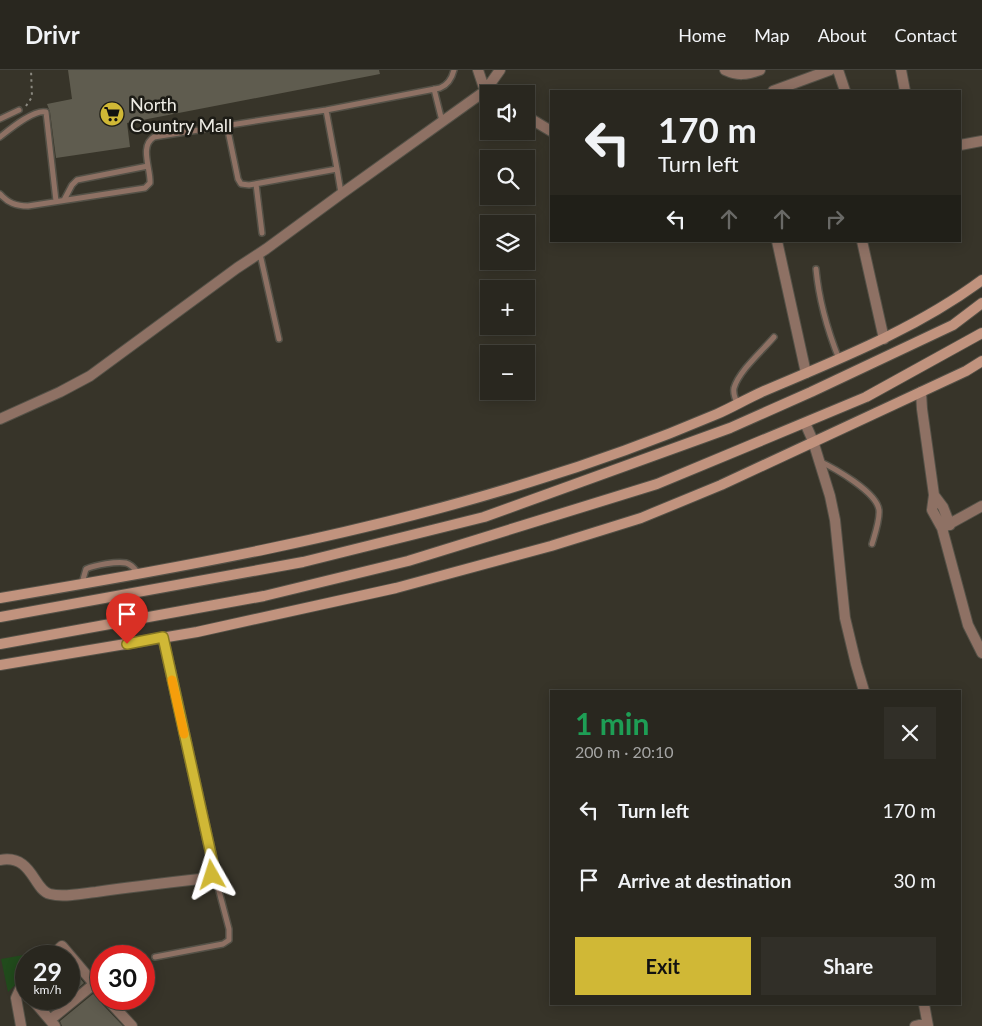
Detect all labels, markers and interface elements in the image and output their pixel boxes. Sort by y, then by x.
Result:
text: Drivr [25,20,80,49]
text: Home [678,24,726,46]
text: Map [754,24,790,46]
text: About [818,24,867,46]
text: Contact [895,24,957,46]
map controls [480,85,535,400]
button: sound [480,85,535,140]
place label: North Country Mall [130,93,232,136]
supermarket icon: North Country Mall [99,101,125,127]
text: 170 m [658,108,757,150]
icon: left [575,110,640,175]
button: search [480,150,535,205]
text: Turn left [658,150,739,177]
icon: left [662,205,690,233]
icon: ahead [715,205,743,233]
icon: ahead [768,205,796,233]
icon: right [821,205,849,233]
button: layers [480,215,535,270]
button: + [480,280,535,335]
button: − [480,345,535,400]
pin [106,593,148,644]
icon: arrive [113,600,141,628]
text: 1 min [575,705,649,741]
button: close [884,707,936,759]
text: 200 m · 20:10 [575,742,674,761]
icon: left [575,796,603,824]
text: Turn left [618,799,689,822]
text: 170 m [882,799,936,822]
position arrow [185,848,237,900]
icon: arrive [575,866,603,894]
text: Arrive at destination [618,869,791,892]
text: 30 m [893,869,936,892]
button: Exit [575,937,751,995]
button: Share [761,937,936,995]
speed limit sign: 30 [90,945,155,1010]
text: 29 [33,956,62,986]
text: km/h [33,982,62,997]

